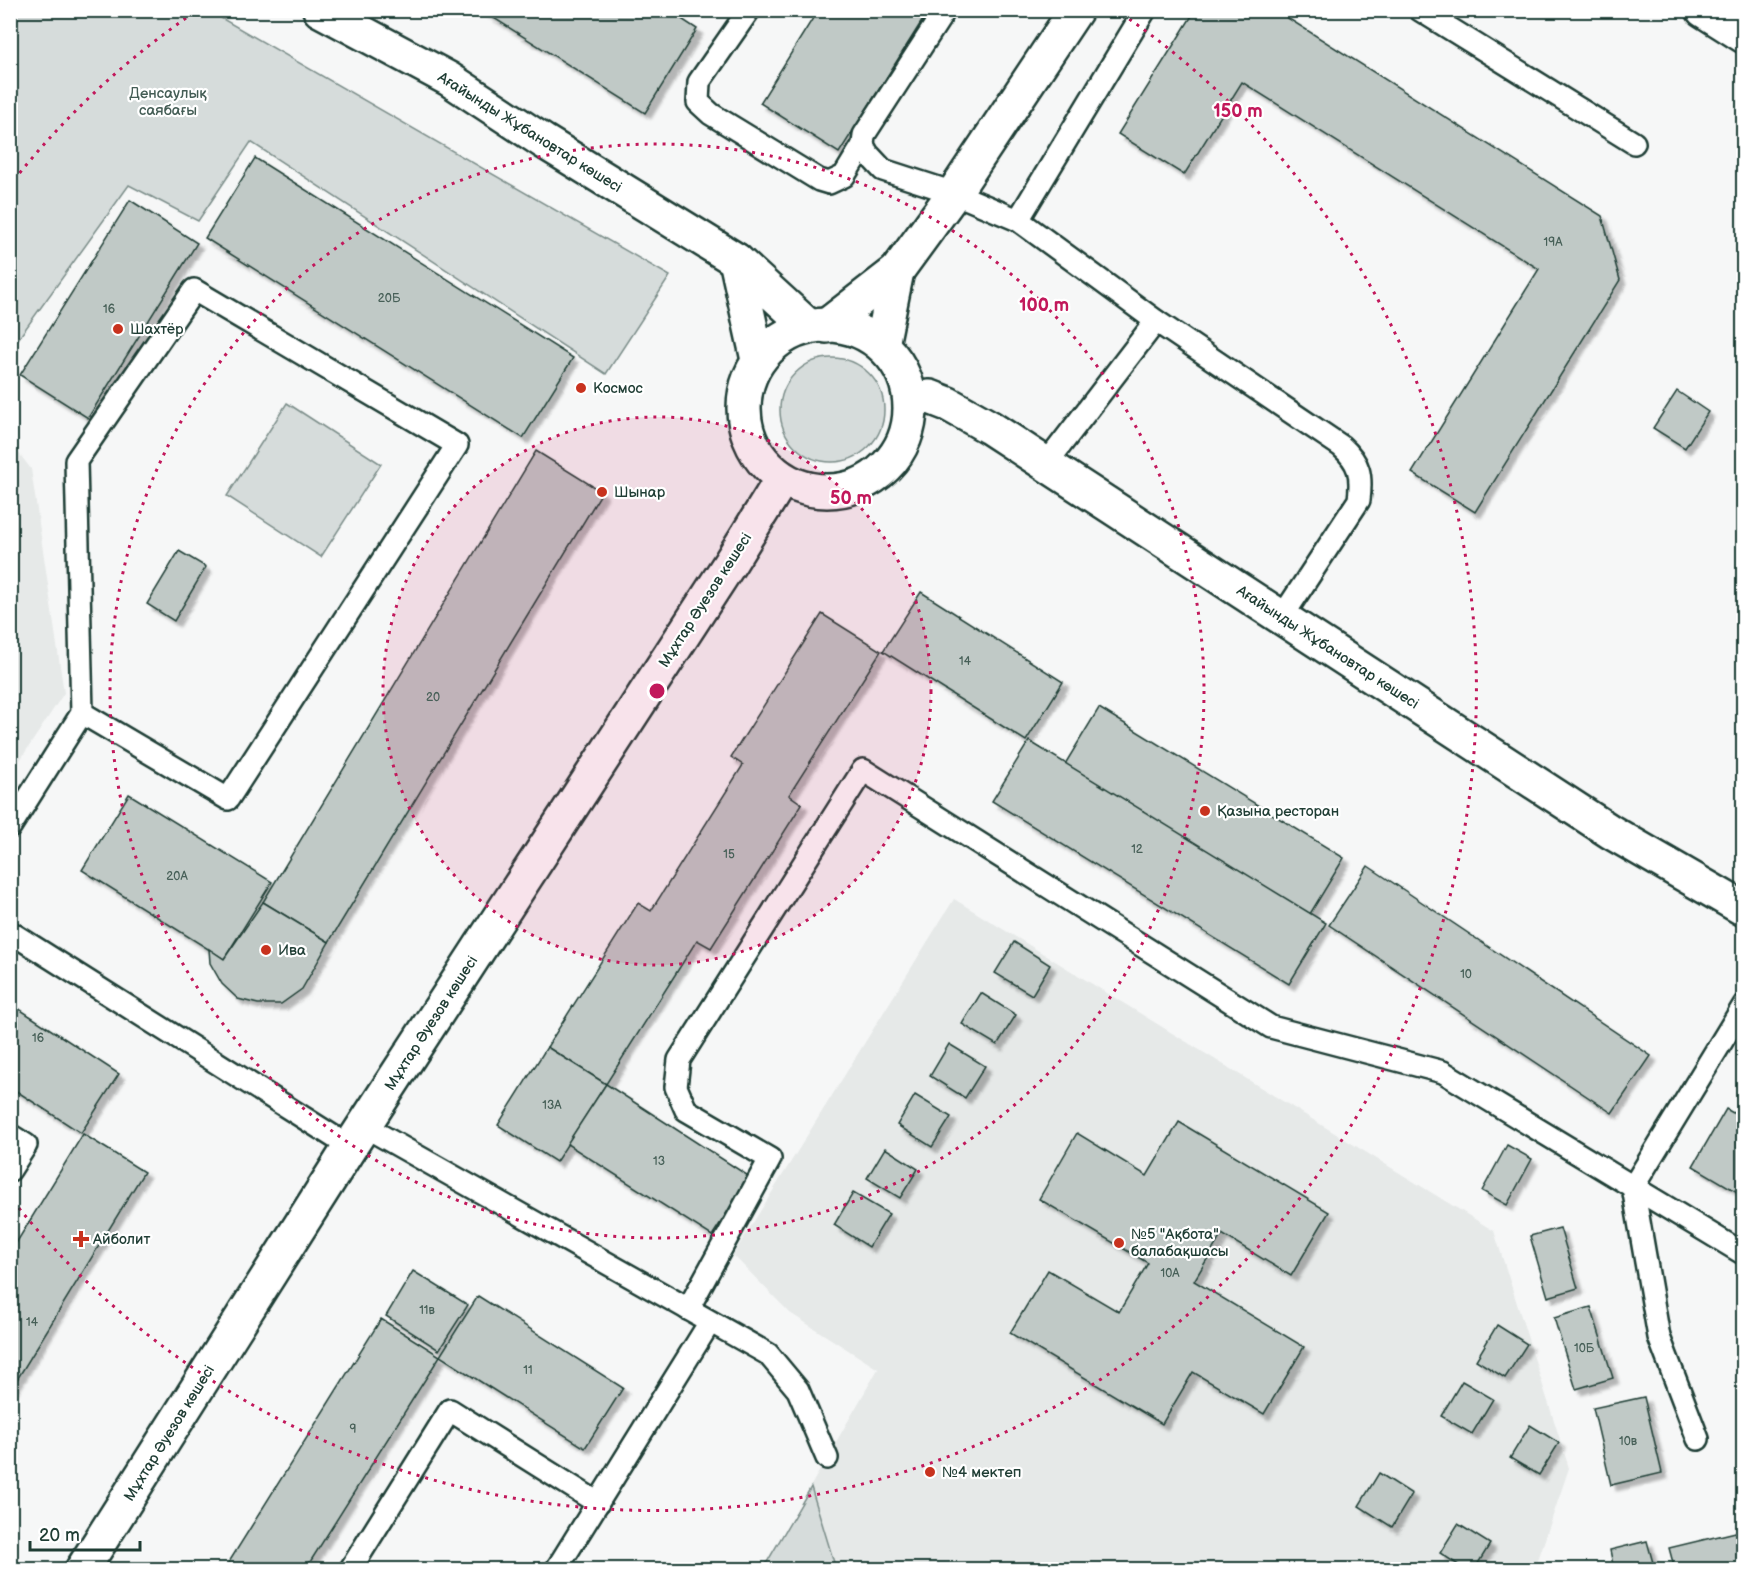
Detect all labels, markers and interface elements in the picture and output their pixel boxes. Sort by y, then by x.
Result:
street label: Ағайынды Жұбановтар көшесі [433,67,625,197]
park label: Денсаулық саябағы [129,84,207,120]
text: 150 m [1213,101,1263,122]
house number: 19А [1544,235,1563,250]
house number: 20Б [378,291,401,306]
text: 100 m [1019,295,1069,316]
house number: 16 [103,302,115,317]
place label: Шахтёр [130,320,184,339]
marker: Шахтёр [111,322,125,336]
place label: Космос [593,379,644,398]
marker: Космос [574,381,588,395]
place label: Шынар [614,483,666,502]
marker: Шынар [595,485,609,499]
text: 50 m [830,488,872,509]
street label: Мұхтар Әуезов көшесі [655,529,756,671]
street label: Ағайынды Жұбановтар көшесі [1232,581,1422,714]
house number: 14 [959,654,972,669]
centre of rings [647,681,667,701]
house number: 20 [426,690,440,705]
place label: Қазына ресторан [1217,802,1339,821]
marker: Қазына ресторан [1198,804,1212,818]
house number: 12 [1131,842,1143,857]
house number: 15 [723,847,735,862]
house number: 20А [166,869,188,884]
place label: Ива [278,941,306,960]
marker: Ива [259,943,273,957]
street label: Мұхтар Әуезов көшесі [381,952,482,1094]
house number: 10 [1460,967,1472,982]
house number: 16 [32,1031,44,1046]
house number: 13А [542,1098,562,1113]
house number: 13 [653,1154,665,1169]
place label: №5 "Ақбота" балабақшасы [1131,1225,1229,1261]
place label: Айболит [92,1230,150,1249]
marker: Айболит [74,1232,88,1246]
marker: №5 "Ақбота" балабақшасы [1112,1236,1126,1250]
house number: 10А [1161,1266,1180,1281]
house number: 11в [419,1303,435,1318]
house number: 14 [26,1315,39,1330]
house number: 10Б [1574,1341,1595,1356]
street label: Мұхтар Әуезов көшесі [120,1362,219,1505]
house number: 11 [523,1363,533,1378]
house number: 9 [350,1422,357,1437]
house number: 10в [1619,1434,1638,1449]
place label: №4 мектеп [942,1463,1022,1482]
marker: №4 мектеп [923,1465,937,1479]
scale bar [30,1514,140,1552]
text: 20 m [39,1525,80,1546]

